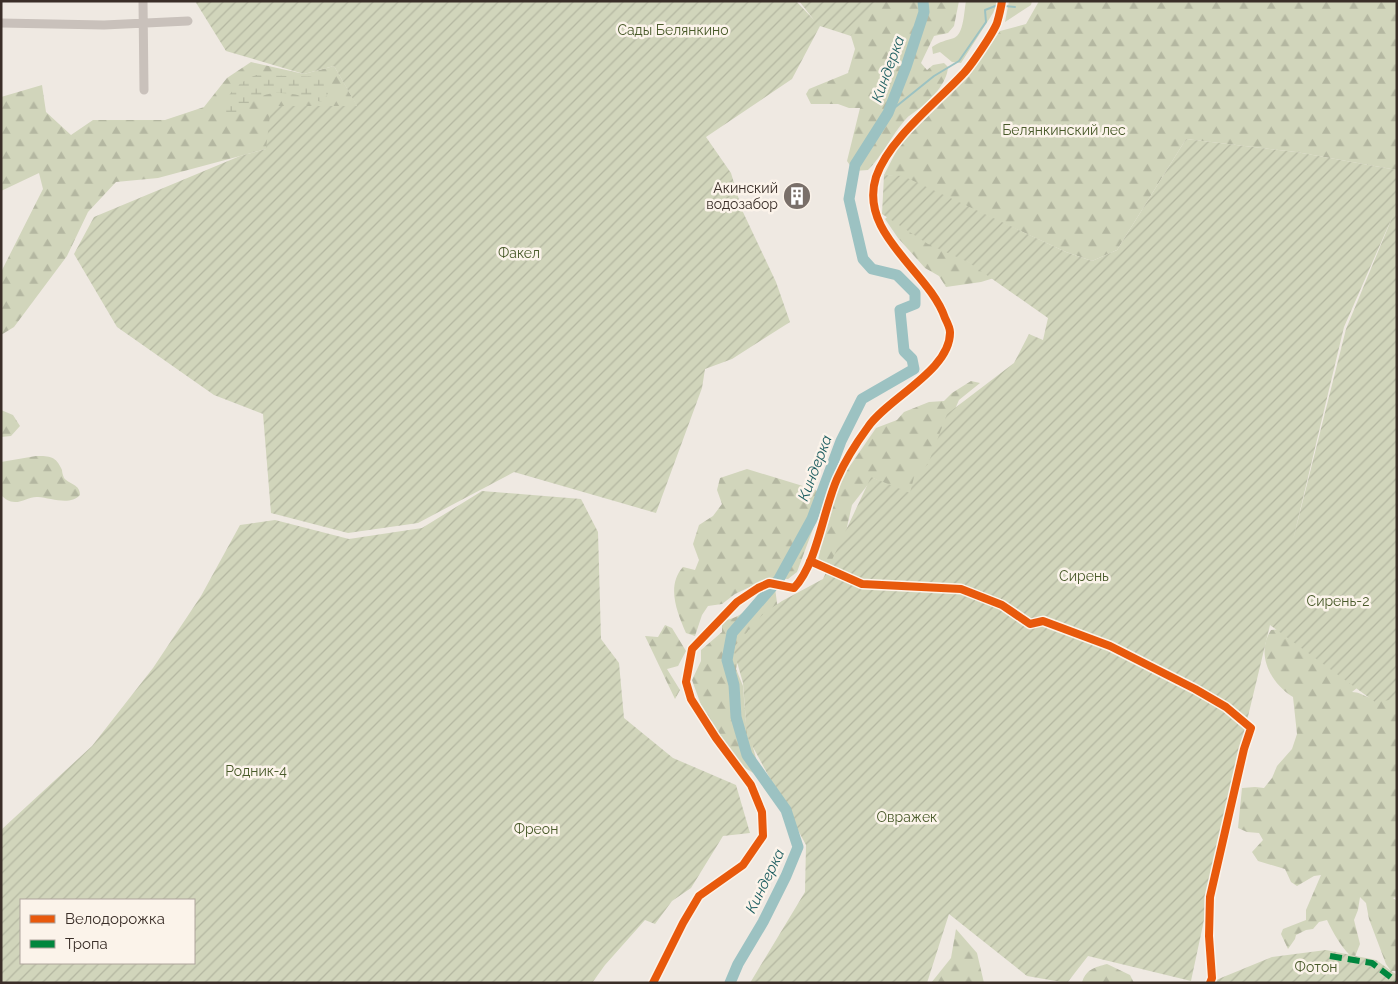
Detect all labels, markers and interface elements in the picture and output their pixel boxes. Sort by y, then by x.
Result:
park label: Сады Белянкино [617,22,729,38]
water label: Киндерка [868,33,908,105]
park label: Белянкинский лес [1002,122,1126,138]
place label: Акинский водозабор [706,180,778,212]
building icon: Акинский водозабор [782,181,812,211]
park label: Факел [498,245,540,261]
water label: Киндерка [794,433,836,503]
park label: Сирень [1059,568,1109,584]
park label: Сирень-2 [1307,593,1369,609]
park label: Родник-4 [225,763,287,779]
park label: Овражек [877,809,937,825]
park label: Фреон [514,821,558,837]
water label: Киндерка [742,846,788,916]
legend [20,899,195,964]
text: Велодорожка [65,910,165,928]
text: Тропа [65,935,108,953]
park label: Фотон [1295,959,1337,975]

